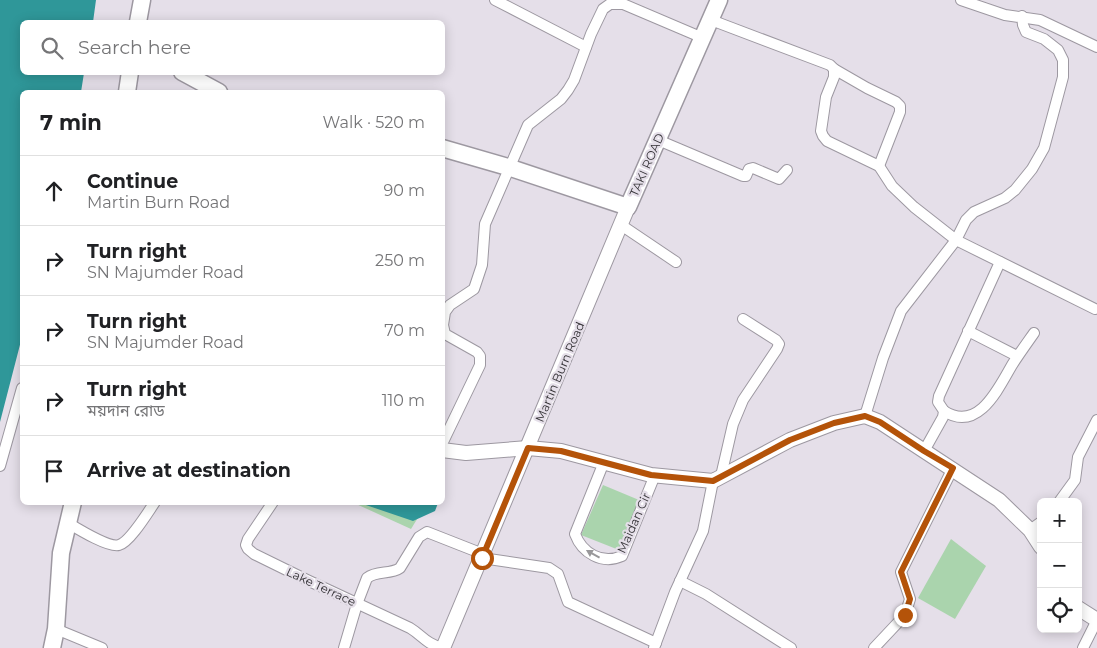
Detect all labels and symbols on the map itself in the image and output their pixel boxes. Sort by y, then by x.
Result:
street label: TAKI ROAD [626,131,667,199]
street label: Martin Burn Road [532,319,587,424]
street label: Maidan Cir [614,490,654,555]
route start [471,547,494,570]
one-way arrow [585,550,600,558]
street label: Lake Terrace [284,564,358,609]
route end [894,604,917,627]

